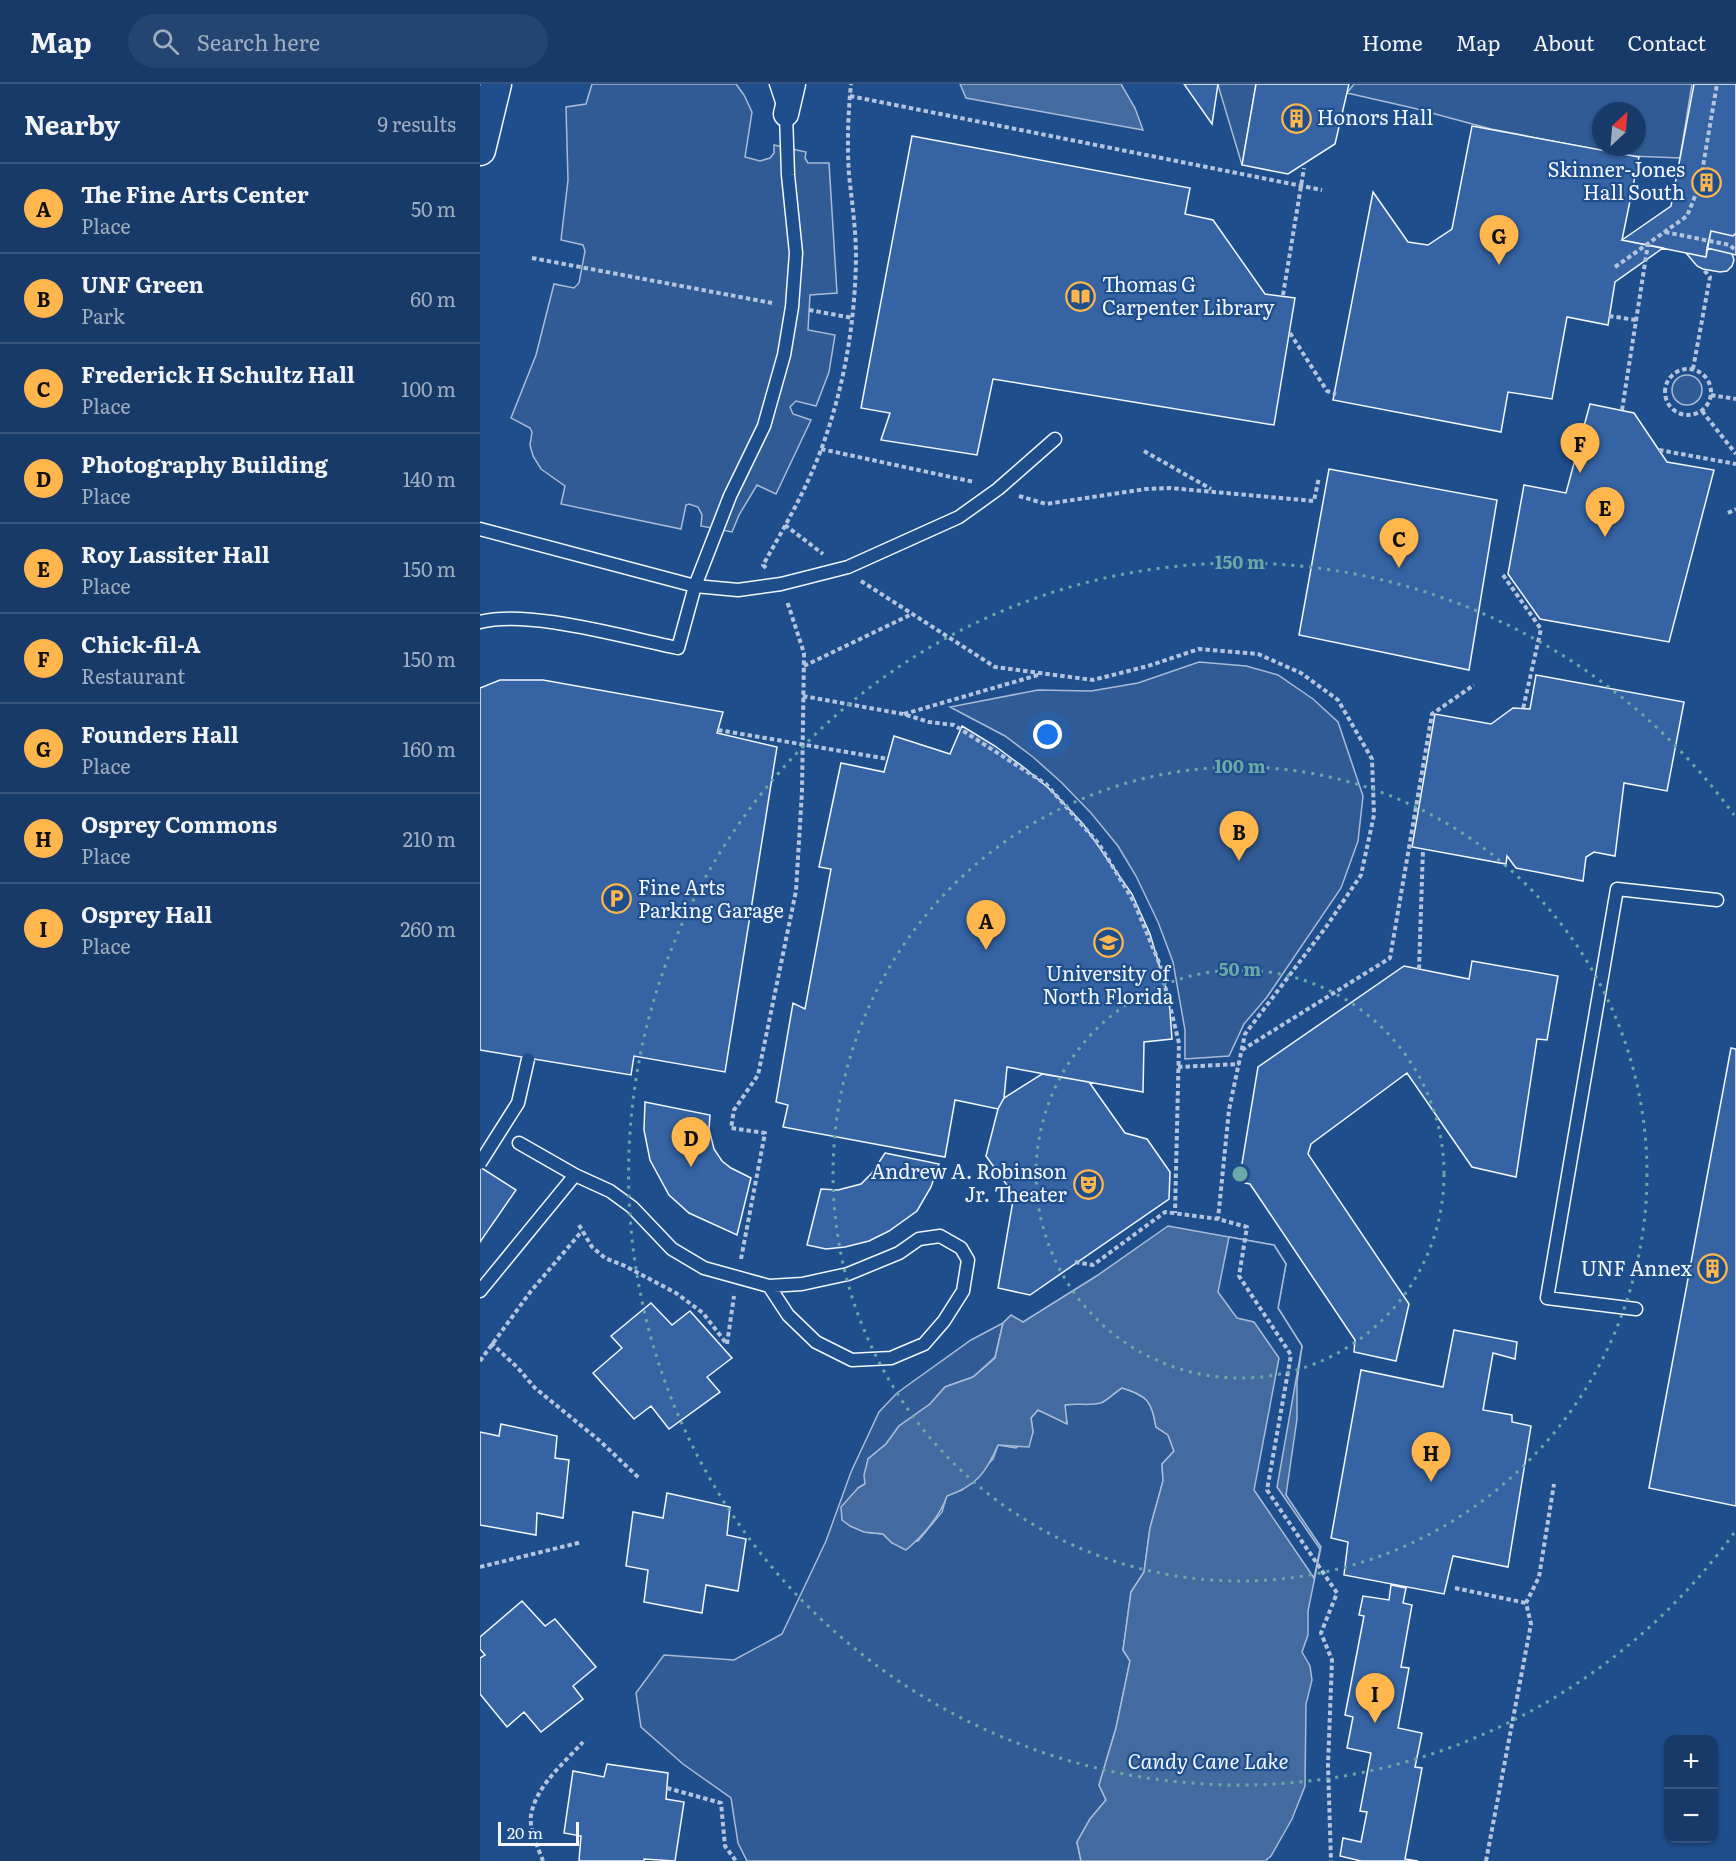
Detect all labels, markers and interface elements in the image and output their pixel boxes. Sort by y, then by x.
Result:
search box [128,14,548,68]
text: Map [30,20,92,62]
icon: search [149,25,182,58]
text: Search here [197,25,320,58]
text: Home [1362,26,1423,57]
text: Map [1456,26,1500,57]
text: About [1533,26,1595,57]
text: Contact [1628,26,1706,57]
place label: Honors Hall [1317,101,1433,131]
building icon: Honors Hall [1280,102,1312,134]
north arrow [1592,102,1646,156]
text: Nearby [24,104,120,143]
text: 9 results [377,108,456,138]
place label: Skinner-Jones Hall South [1548,153,1685,206]
building icon: Skinner-Jones Hall South [1690,166,1722,198]
text: The Fine Arts Center [81,177,309,210]
text: A [36,193,51,223]
text: 50 m [411,193,456,223]
text: Place [81,210,131,240]
pin: G [1480,216,1518,265]
text: UNF Green [81,267,204,300]
place label: Thomas G Carpenter Library [1102,268,1275,321]
library icon: Thomas G Carpenter Library [1065,280,1097,312]
text: B [37,283,50,313]
text: 60 m [410,283,456,313]
text: Park [81,300,125,330]
text: Frederick H Schultz Hall [81,357,355,390]
text: C [36,373,51,403]
text: 100 m [401,373,456,403]
text: Place [81,390,131,420]
pin: F [1560,424,1600,473]
text: Photography Building [81,447,328,480]
text: D [36,463,51,493]
text: 140 m [403,463,456,493]
text: Place [81,480,131,510]
pin: E [1586,488,1624,537]
pin: C [1380,518,1418,568]
text: Roy Lassiter Hall [81,537,270,570]
text: 150 m [1215,548,1265,575]
text: E [37,553,50,583]
text: 150 m [403,553,456,583]
text: Place [81,570,131,600]
text: Chick-fil-A [81,627,201,660]
text: F [37,643,50,673]
text: 150 m [403,643,456,673]
text: Restaurant [81,660,185,690]
text: Founders Hall [81,717,239,750]
your location [1033,720,1062,749]
text: G [36,733,51,763]
text: 160 m [402,733,456,763]
text: Place [81,750,131,780]
text: 100 m [1214,752,1266,779]
text: Osprey Commons [81,807,277,840]
pin: B [1220,812,1258,861]
text: H [35,823,52,853]
text: 210 m [403,823,456,853]
text: Place [81,840,131,870]
place label: Fine Arts Parking Garage [638,871,784,924]
parking icon: Fine Arts Parking Garage [601,883,633,915]
text: Osprey Hall [81,897,212,930]
pin: A [966,900,1006,950]
text: I [39,913,48,943]
text: 260 m [400,913,456,943]
school or university icon: University of North Florida [1092,927,1124,959]
text: Place [81,930,131,960]
text: 50 m [1219,955,1261,982]
place label: University of North Florida [1042,957,1174,1010]
pin: D [672,1118,710,1167]
place label: Andrew A. Robinson Jr. Theater [871,1155,1068,1208]
centre of rings [1230,1164,1250,1184]
theatre icon: Andrew A. Robinson Jr. Theater [1072,1168,1104,1200]
place label: UNF Annex [1581,1252,1693,1282]
building icon: UNF Annex [1697,1253,1729,1285]
pin: H [1412,1432,1450,1482]
pin: I [1356,1674,1394,1723]
map controls [1664,1735,1718,1843]
button: + [1664,1735,1718,1789]
water label: Candy Cane Lake [1127,1744,1289,1775]
button: − [1664,1789,1718,1843]
scale bar [498,1819,579,1846]
text: 20 m [507,1820,543,1844]

